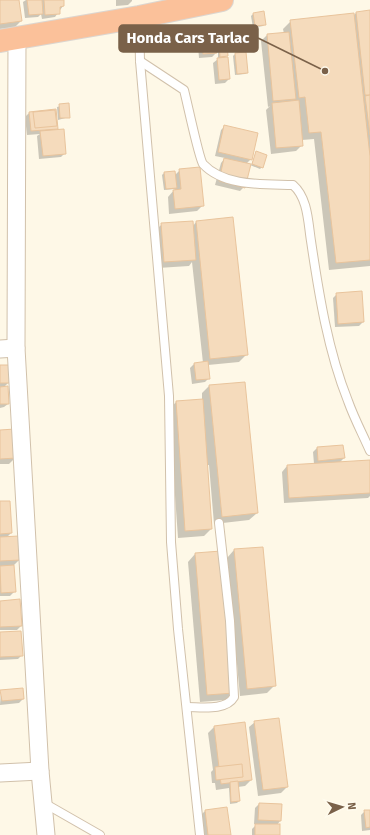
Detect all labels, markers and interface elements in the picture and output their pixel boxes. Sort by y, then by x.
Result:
callout: Honda Cars Tarlac [119,25,258,52]
text: Honda Cars Tarlac [127,29,250,47]
north arrow [322,787,362,827]
text: N [345,802,358,810]

